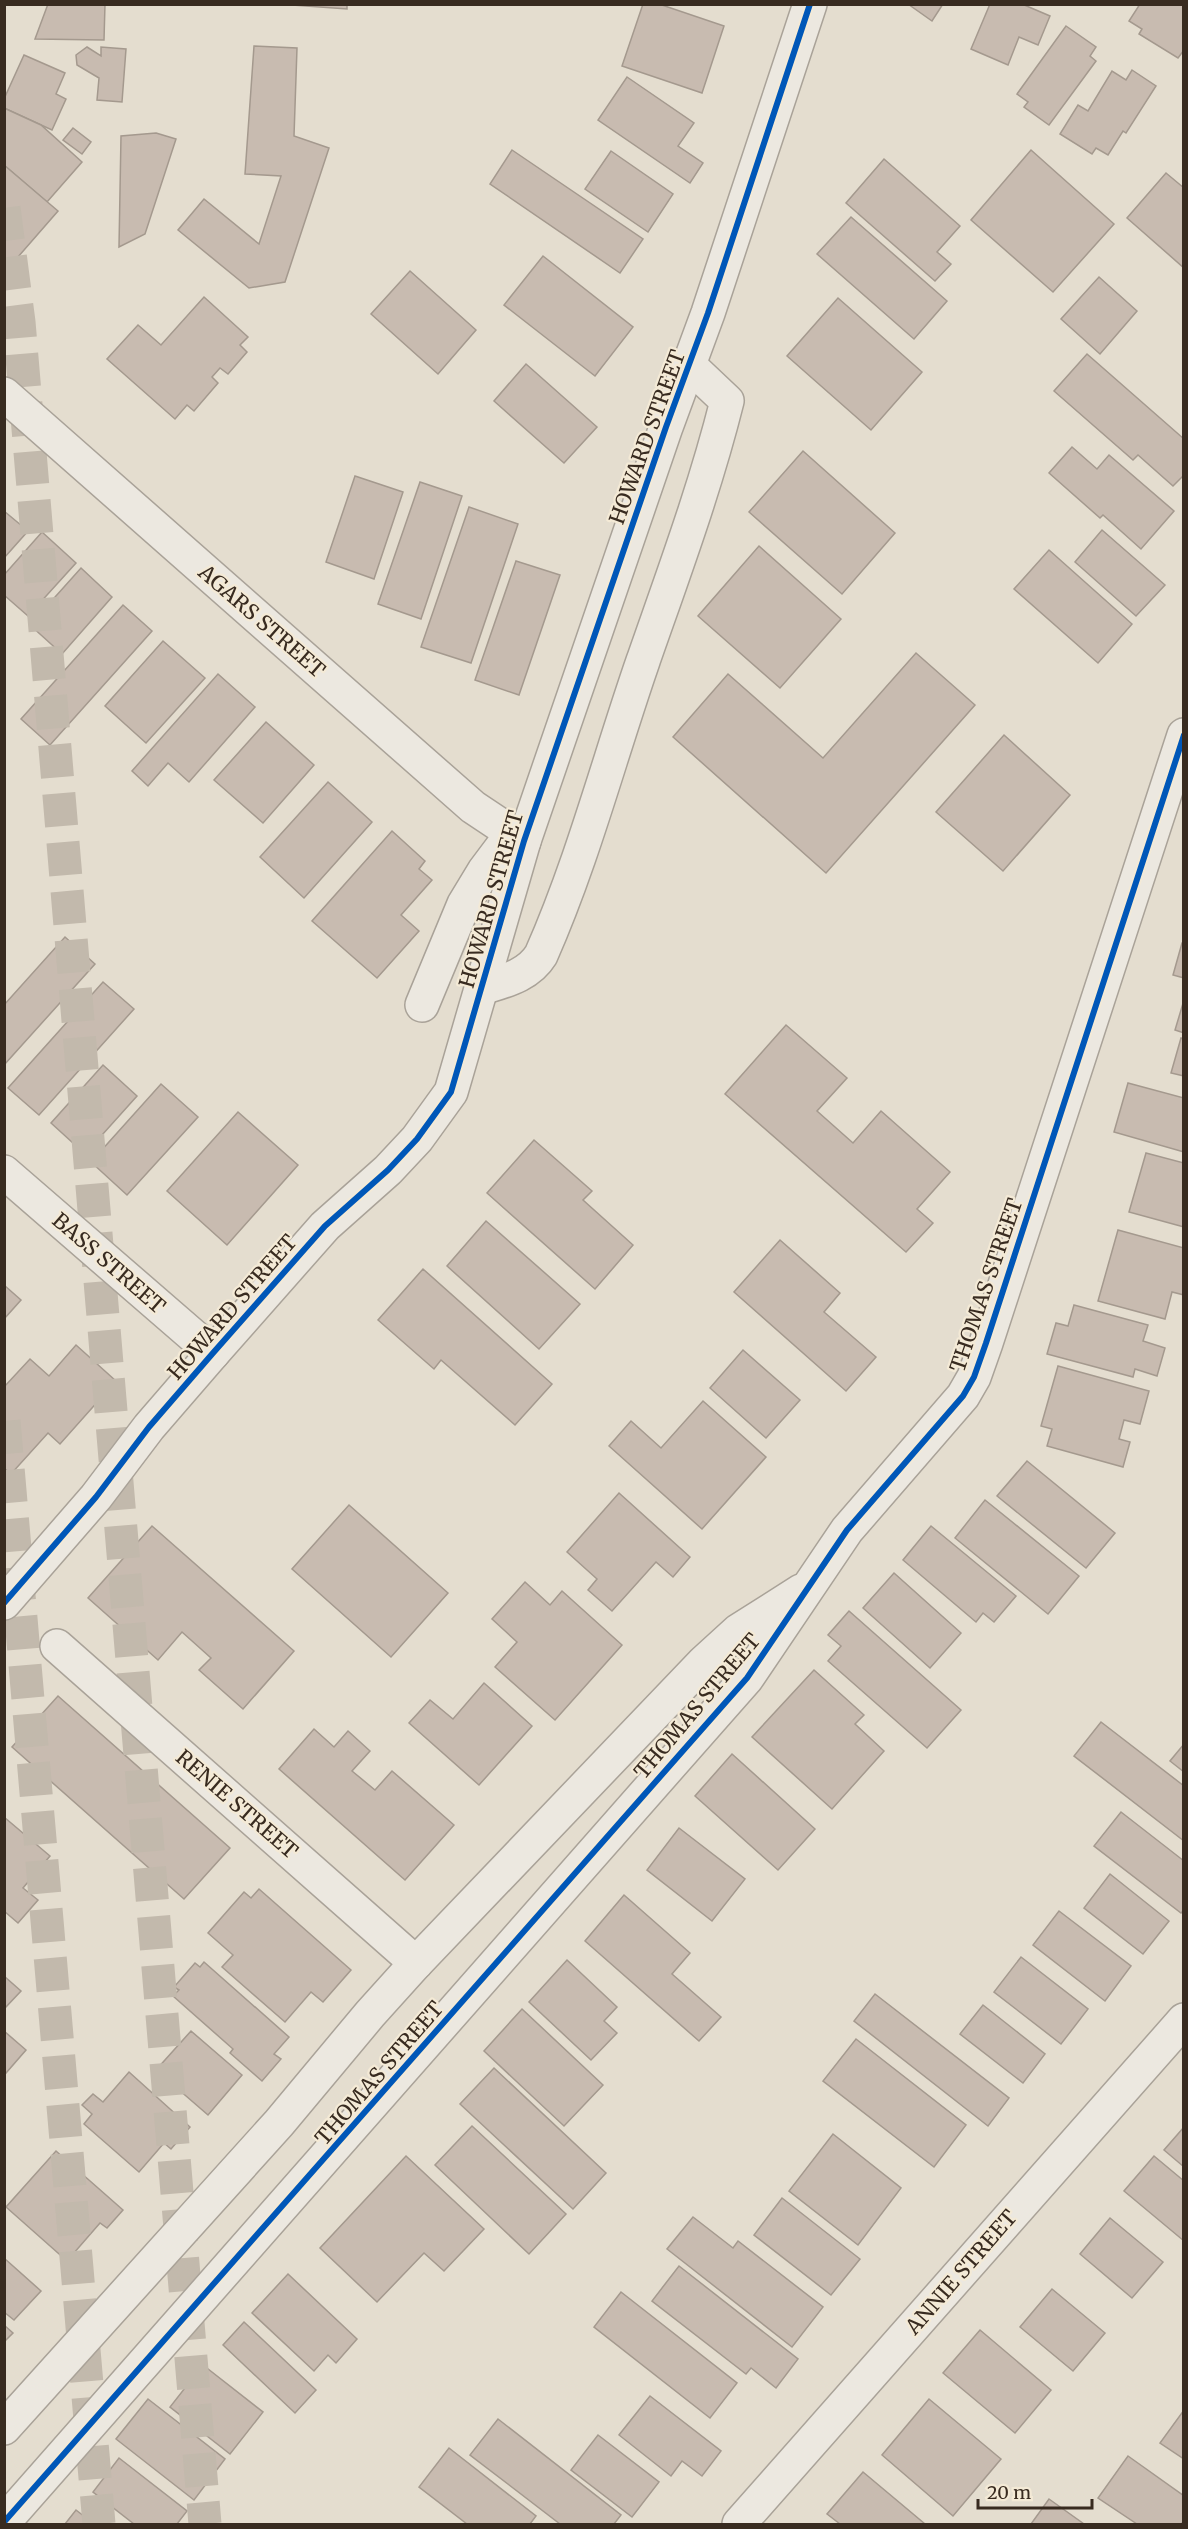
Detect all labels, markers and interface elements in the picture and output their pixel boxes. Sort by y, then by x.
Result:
street label: HOWARD STREET [603,346,691,528]
street label: AGARS STREET [192,558,331,684]
street label: HOWARD STREET [453,807,529,991]
street label: THOMAS STREET [944,1194,1029,1376]
street label: BASS STREET [47,1207,171,1320]
street label: HOWARD STREET [162,1229,303,1385]
street label: THOMAS STREET [628,1627,766,1784]
street label: RENIE STREET [170,1744,304,1865]
street label: THOMAS STREET [309,1995,449,2151]
street label: ANNIE STREET [899,2204,1023,2341]
scale bar [978,2472,1092,2510]
text: 20 m [987,2481,1031,2504]

